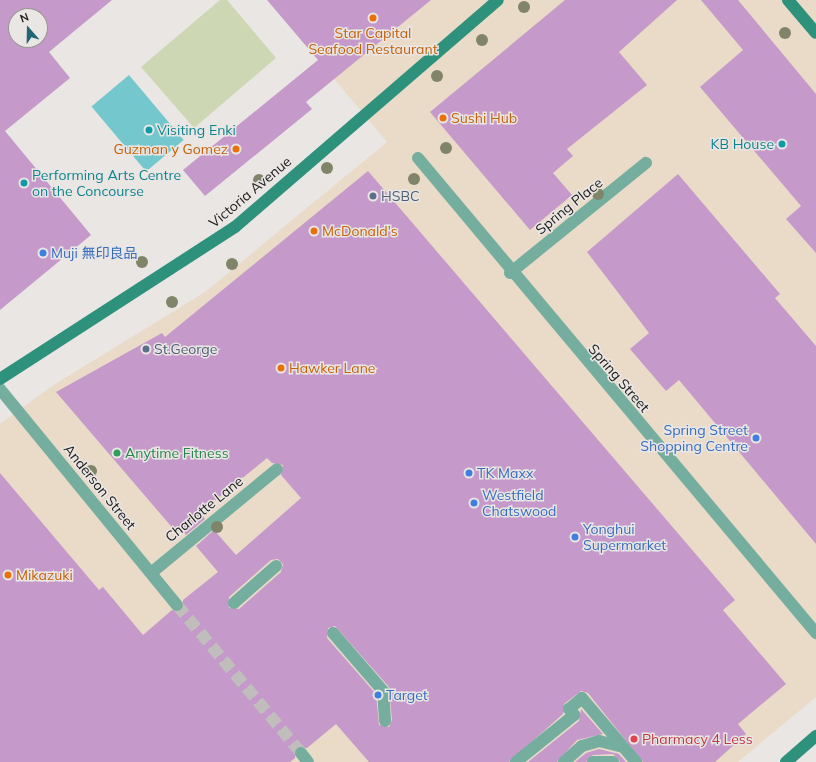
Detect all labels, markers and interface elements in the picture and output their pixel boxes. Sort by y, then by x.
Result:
north arrow [8,8,48,48]
text: N [18,10,31,26]
marker: Star Capital Seafood Restaurant [368,13,378,23]
place label: Star Capital Seafood Restaurant [308,25,438,58]
place label: Sushi Hub [451,110,517,126]
marker: Sushi Hub [438,113,448,123]
place label: Visiting Enki [157,122,236,138]
marker: Visiting Enki [144,125,154,135]
place label: KB House [711,136,774,152]
marker: KB House [777,139,787,149]
place label: Guzman y Gomez [113,141,228,157]
marker: Guzman y Gomez [231,144,241,154]
street label: Victoria Avenue [205,153,295,231]
place label: Performing Arts Centre on the Concourse [32,167,181,200]
street label: Spring Place [532,174,606,238]
marker: Performing Arts Centre on the Concourse [19,178,29,188]
place label: HSBC [381,188,420,204]
marker: HSBC [368,191,378,201]
place label: McDonald's [322,223,398,239]
marker: McDonald's [309,226,319,236]
place label: Muji 無印良品 [51,245,137,261]
marker: Muji 無印良品 [38,248,48,258]
place label: St.George [154,341,217,357]
street label: Spring Street [585,341,653,415]
marker: St.George [141,344,151,354]
place label: Hawker Lane [289,360,375,376]
marker: Hawker Lane [276,363,286,373]
place label: Spring Street Shopping Centre [640,422,748,454]
marker: Spring Street Shopping Centre [751,433,761,443]
street label: Anderson Street [60,441,140,533]
place label: Anytime Fitness [125,445,229,461]
marker: Anytime Fitness [112,448,122,458]
place label: TK Maxx [477,465,533,481]
marker: TK Maxx [464,468,474,478]
street label: Charlotte Lane [162,473,246,545]
place label: Westfield Chatswood [482,487,556,520]
marker: Westfield Chatswood [469,498,479,508]
place label: Yonghui Supermarket [583,521,666,554]
marker: Yonghui Supermarket [570,532,580,542]
place label: Mikazuki [16,567,73,583]
marker: Mikazuki [3,570,13,580]
place label: Target [386,687,428,703]
marker: Target [373,690,383,700]
place label: Pharmacy 4 Less [642,731,753,747]
marker: Pharmacy 4 Less [629,734,639,744]

